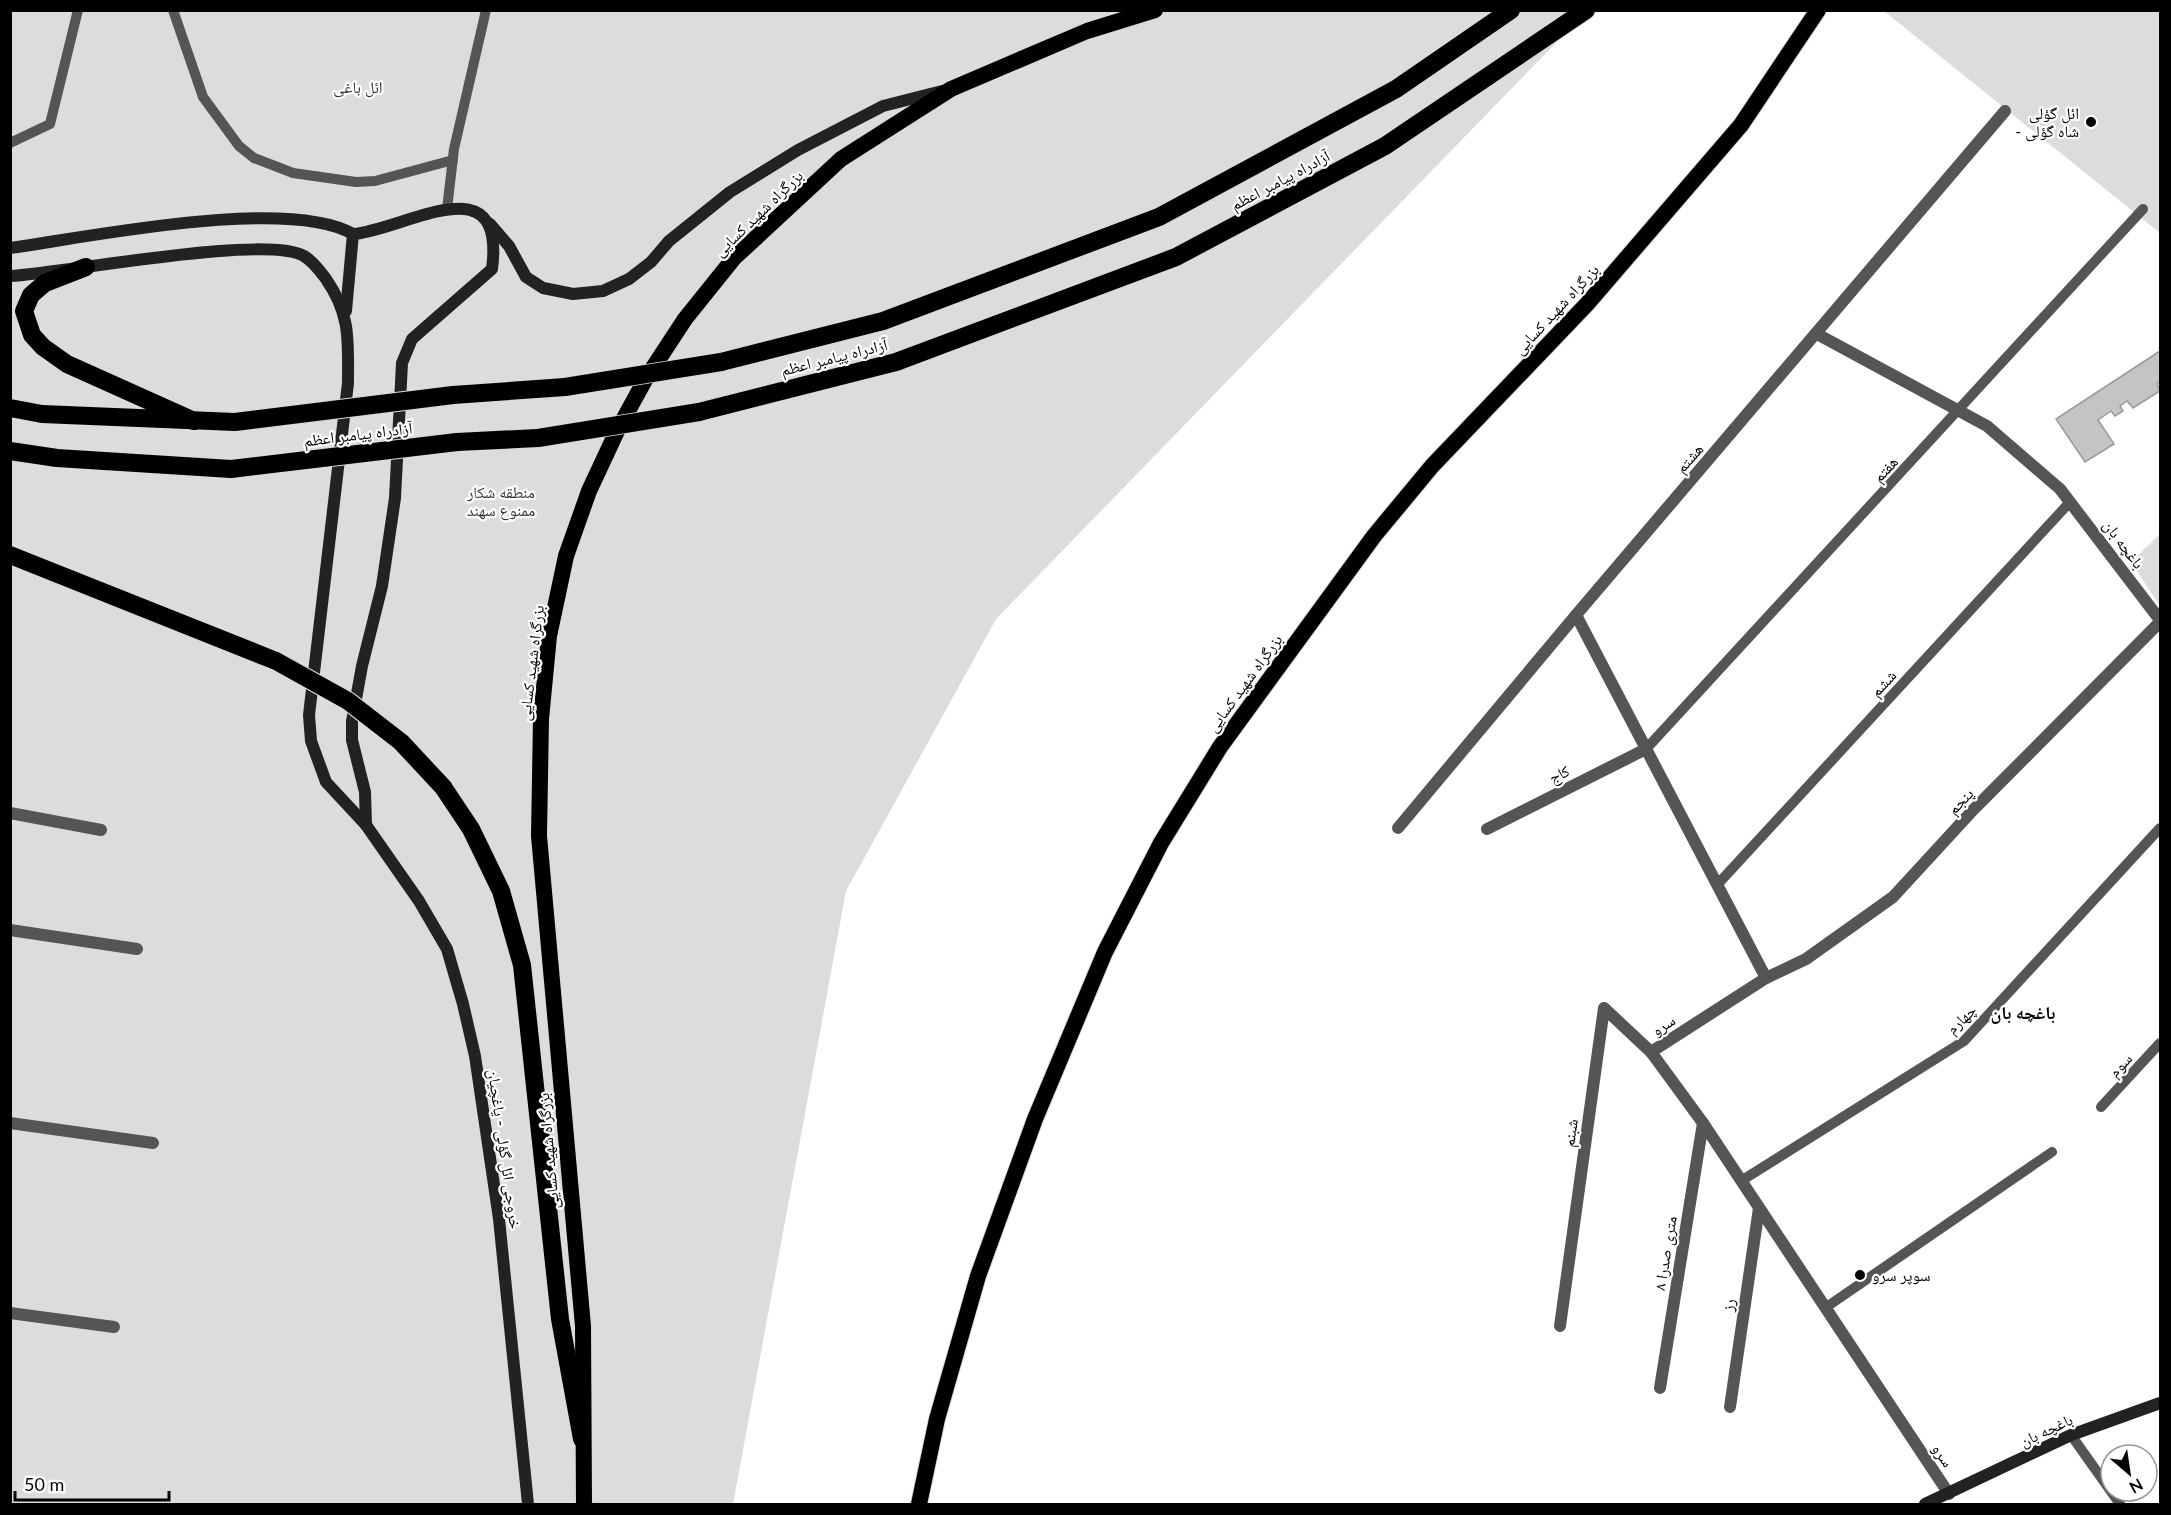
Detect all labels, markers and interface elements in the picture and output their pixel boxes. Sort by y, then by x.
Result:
park label: ائل باغی [333,77,383,98]
place label: ائل گؤلی - شاه گؤلی [2015,103,2079,142]
marker: ائل گؤلی - شاه گؤلی [2084,115,2098,129]
street label: آزادراه پیامبر اعظم [1227,145,1334,215]
street label: بزرگراه شهید کسایی [709,165,808,261]
street label: بزرگراه شهید کسایی [1509,260,1604,359]
street label: آزادراه پیامبر اعظم [779,334,891,381]
street label: آزادراه پیامبر اعظم [303,417,414,452]
street label: هشتم [1671,439,1708,478]
street label: هفتم [1868,452,1903,487]
park label: منطقه شکار ممنوع سهند [466,482,535,521]
street label: باغچه بان [2098,515,2149,573]
street label: بزرگراه شهید کسایی [514,604,549,722]
street label: بزرگراه شهید کسایی [1202,630,1287,737]
street label: ششم [1866,665,1901,701]
street label: کاج [1545,760,1574,789]
street label: پنجم [1943,783,1978,819]
street label: چهارم [1942,1000,1981,1039]
district label: باغچه بان [1990,1001,2056,1024]
street label: سرو [1647,1010,1679,1040]
street label: سوم [2104,1049,2137,1082]
street label: خروجی ائل گؤلی - یاغچیان [483,1068,526,1230]
street label: بزرگراه شهید کسایی [533,1092,564,1210]
street label: شبنم [1558,1118,1583,1149]
street label: ۸ متری صدرا [1649,1214,1682,1292]
place label: سوپر سرو [1872,1265,1931,1285]
marker: سوپر سرو [1853,1268,1867,1282]
street label: رز [1717,1297,1739,1314]
street label: باغچه بان [2016,1409,2076,1452]
street label: سرو [1928,1439,1958,1471]
north arrow [2099,1443,2159,1503]
scale bar [15,1464,170,1502]
text: 50 m [24,1473,64,1495]
text: N [2127,1475,2147,1498]

